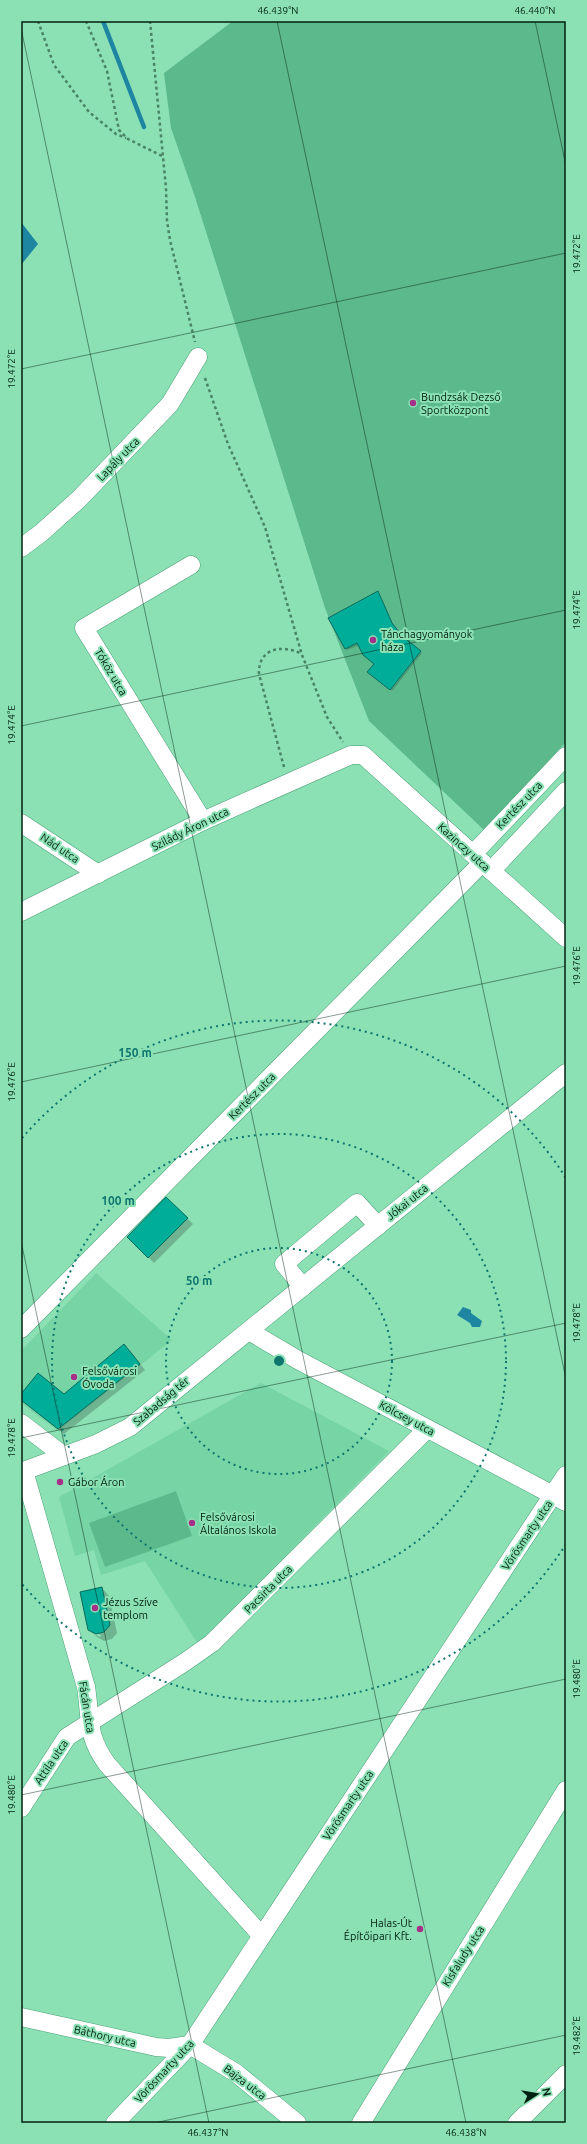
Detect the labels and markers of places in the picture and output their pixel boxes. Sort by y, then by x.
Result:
place label: Bundzsák Dezső Sportközpont [421,391,501,416]
marker: Bundzsák Dezső Sportközpont [408,398,418,408]
place label: Tánchagyományok háza [381,628,473,653]
marker: Tánchagyományok háza [368,635,378,645]
centre of rings [272,1354,286,1368]
place label: Felsővárosi Óvoda [82,1365,137,1390]
marker: Felsővárosi Óvoda [69,1372,79,1382]
place label: Gábor Áron [68,1475,125,1488]
marker: Gábor Áron [55,1477,65,1487]
place label: Felsővárosi Általános Iskola [200,1511,276,1536]
marker: Felsővárosi Általános Iskola [187,1518,197,1528]
place label: Jézus Szíve templom [103,1596,158,1621]
marker: Jézus Szíve templom [90,1603,100,1613]
place label: Halas-Út Építőipari Kft. [344,1916,413,1942]
marker: Halas-Út Építőipari Kft. [415,1924,425,1934]

